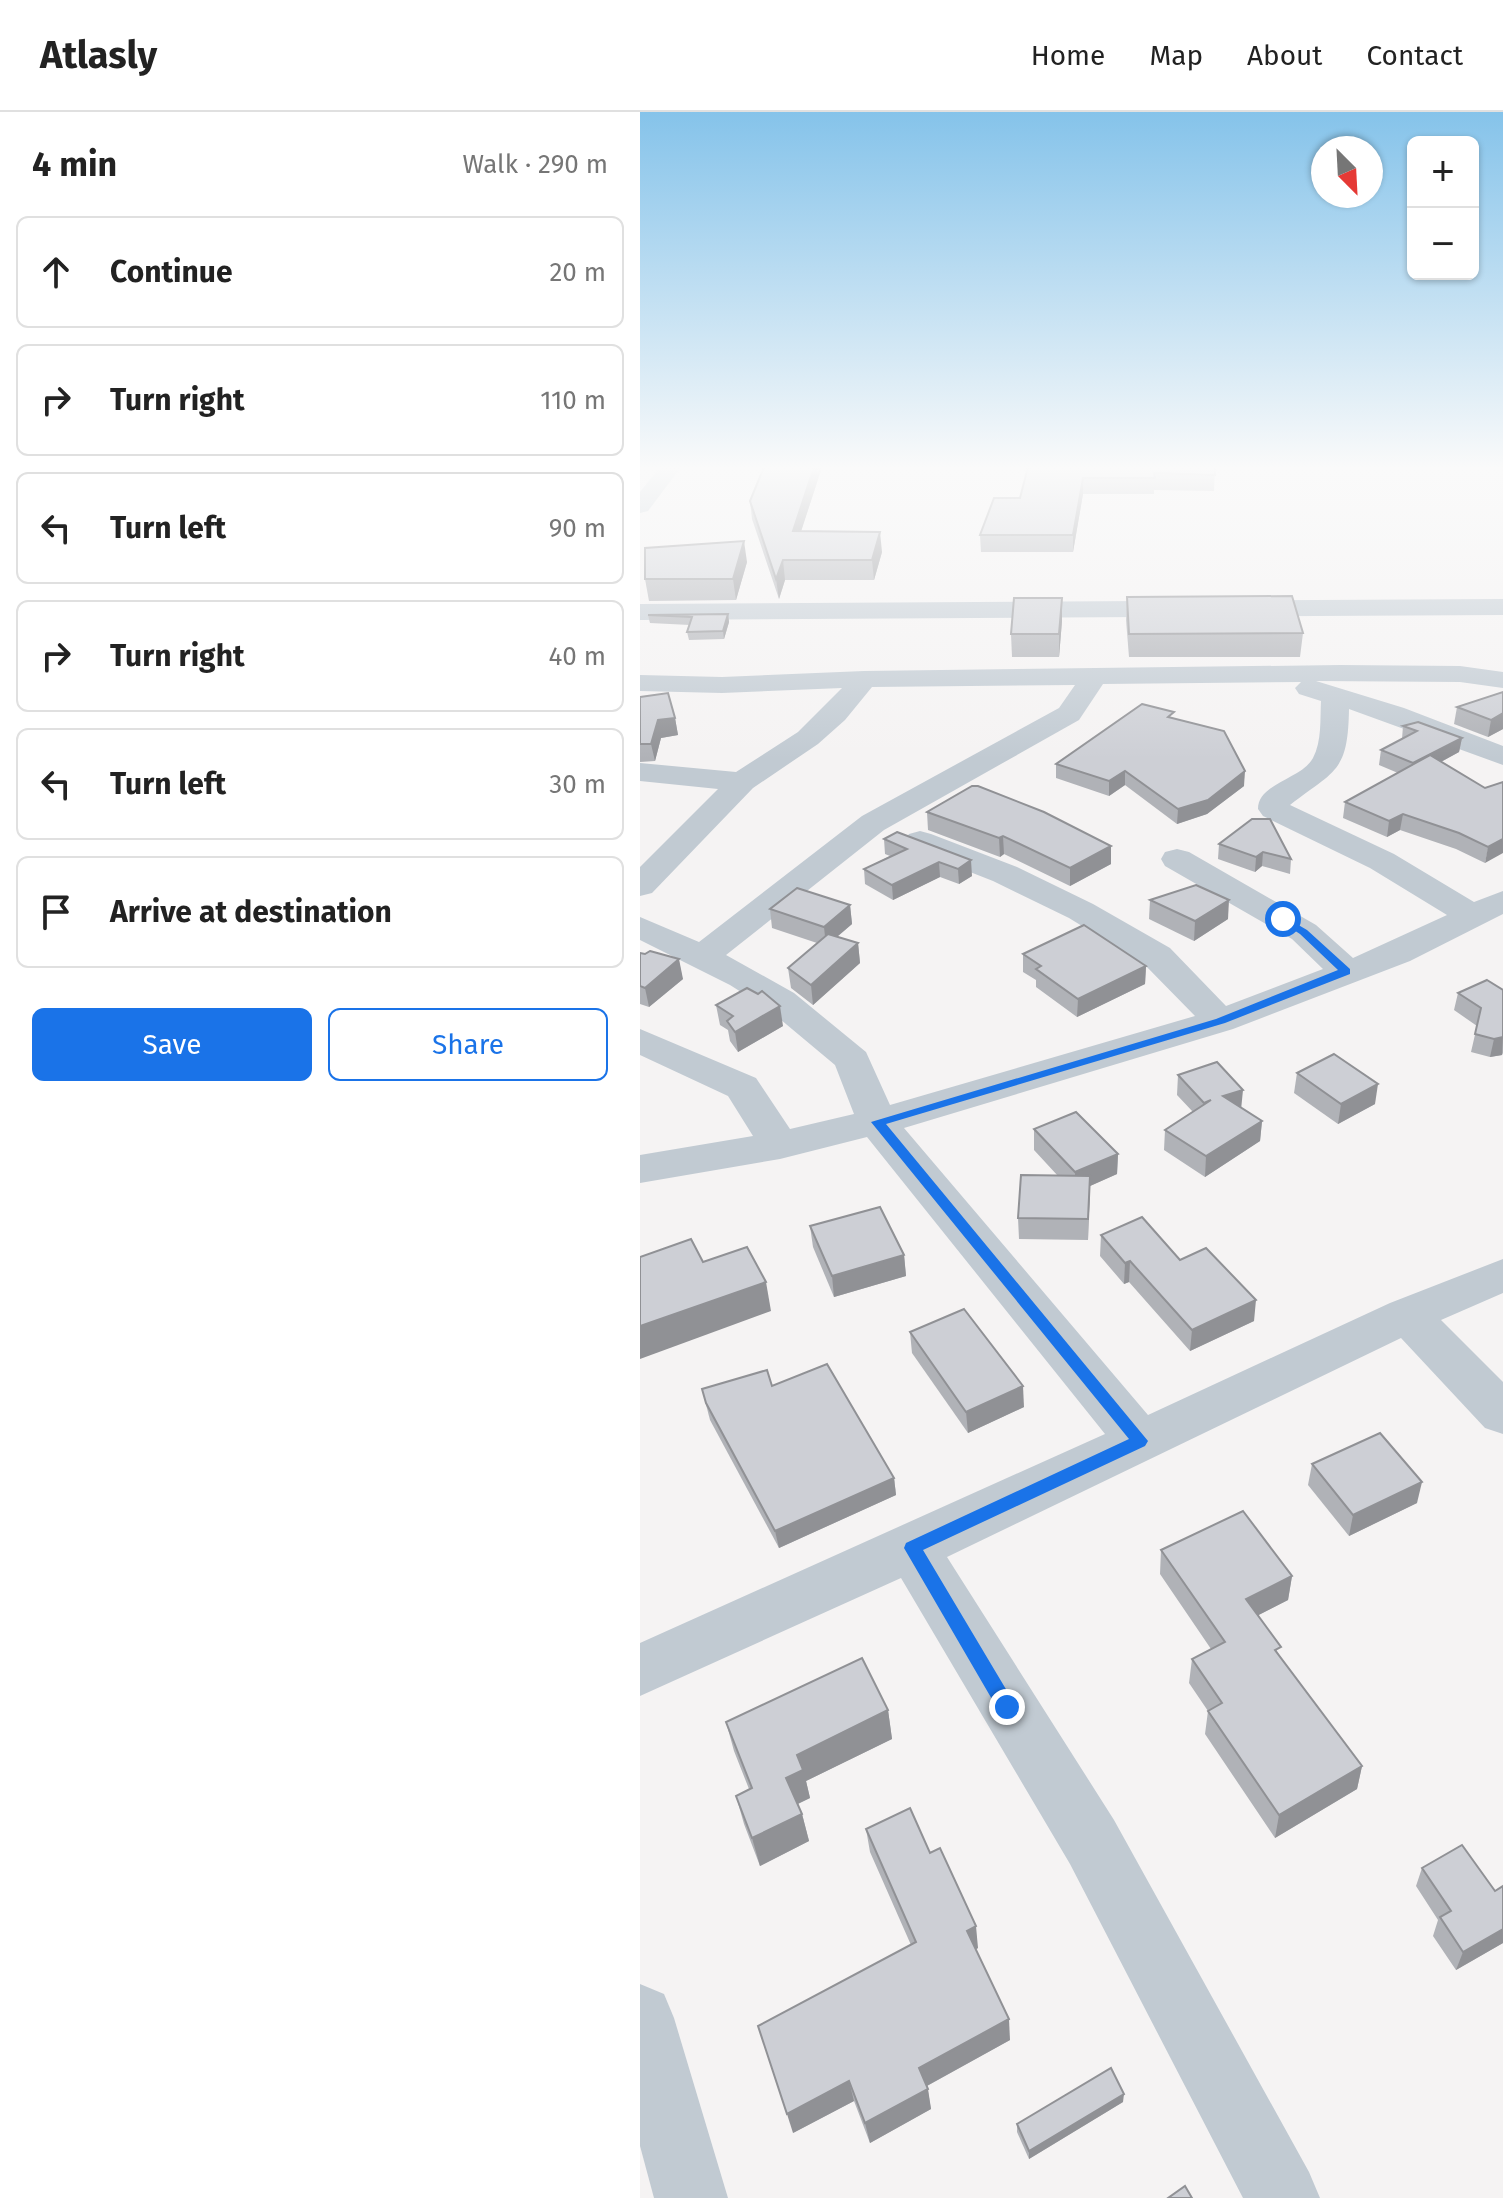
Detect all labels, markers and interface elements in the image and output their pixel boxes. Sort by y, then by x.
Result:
text: Atlasly [40,32,157,78]
text: Home [1031,39,1105,72]
text: Map [1149,39,1203,72]
text: About [1247,39,1322,72]
text: Contact [1366,39,1463,72]
north arrow [1311,136,1383,208]
map controls [1407,136,1479,280]
button: + [1407,136,1479,208]
text: 4 min [32,144,117,185]
text: Walk · 290 m [463,149,608,180]
button: − [1407,208,1479,280]
icon: ahead [34,250,78,294]
text: Continue [110,254,233,290]
text: 20 m [549,257,606,288]
icon: right [34,378,78,422]
text: Turn right [110,382,245,418]
text: 110 m [540,385,606,416]
icon: left [34,506,78,550]
text: Turn left [110,510,226,546]
text: 90 m [549,513,606,544]
icon: right [34,634,78,678]
text: Turn right [110,638,245,674]
text: 40 m [548,641,606,672]
icon: left [34,762,78,806]
text: Turn left [110,766,226,802]
text: 30 m [549,769,606,800]
icon: arrive [34,890,78,934]
text: Arrive at destination [110,894,392,930]
route start [1265,901,1301,937]
button: Save [32,1008,312,1081]
button: Share [328,1008,608,1081]
route end [989,1689,1025,1725]

